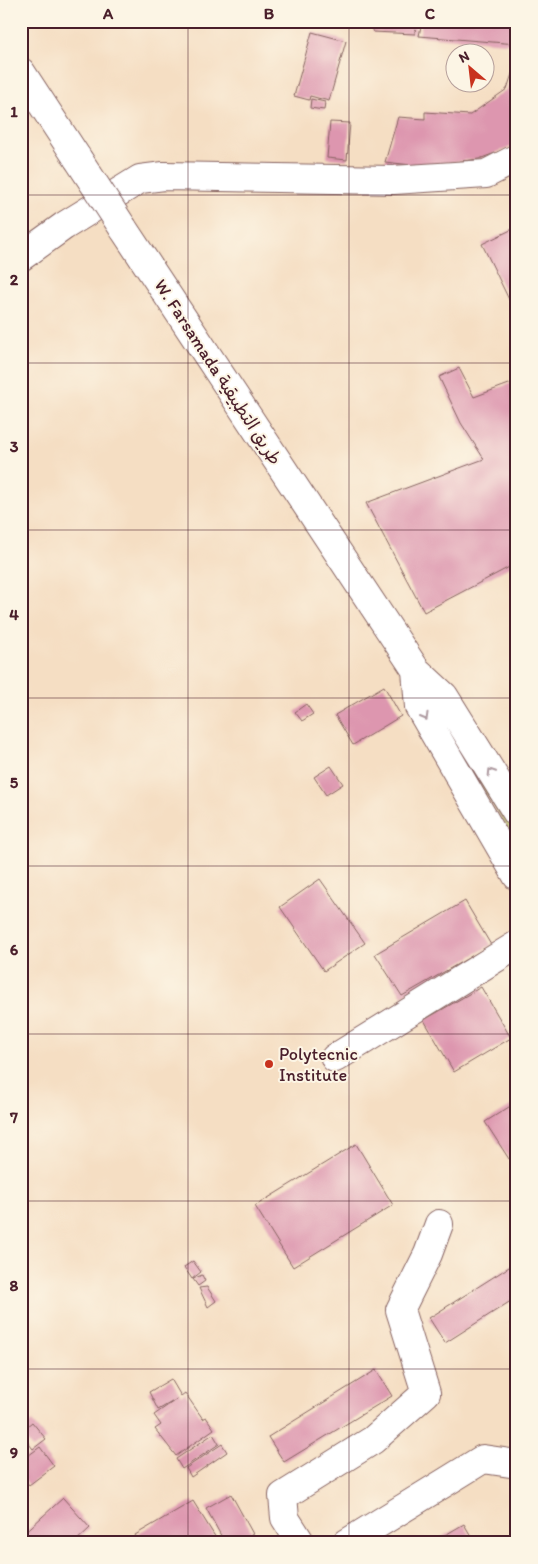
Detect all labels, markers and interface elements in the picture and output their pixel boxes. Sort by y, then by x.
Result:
text: A [102,4,114,23]
text: B [264,4,275,23]
text: C [425,4,436,23]
north arrow [446,42,496,92]
text: N [456,47,472,67]
text: 1 [10,102,18,121]
text: 2 [10,270,19,289]
street label: W. Farsamada طريق التطبيقية [150,275,286,469]
text: 3 [10,437,19,456]
text: 4 [9,605,19,624]
one-way arrow [419,712,429,721]
one-way arrow [488,768,497,777]
text: 5 [10,773,19,792]
text: 6 [10,940,19,959]
place label: Polytecnic Institute [279,1043,358,1086]
marker: Polytecnic Institute [263,1058,275,1070]
text: 7 [9,1108,18,1127]
text: 8 [10,1276,19,1295]
text: 9 [10,1443,18,1462]

